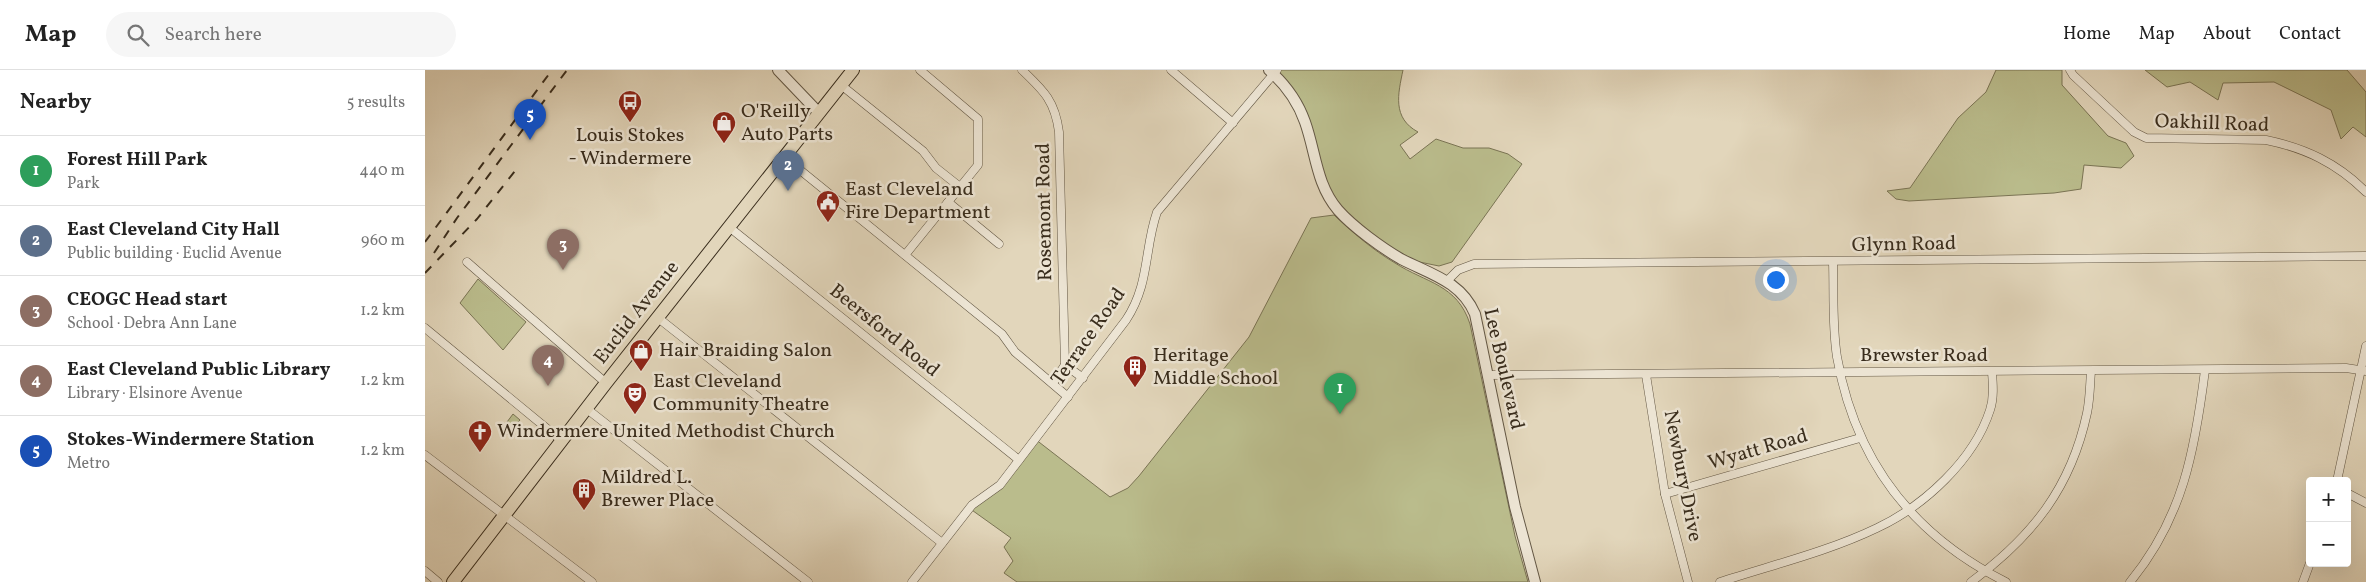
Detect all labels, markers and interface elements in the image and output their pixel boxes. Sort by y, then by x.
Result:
search box [106,12,456,57]
text: Map [25,18,76,52]
icon: search [124,21,152,49]
text: Search here [164,22,262,48]
text: Home [2063,22,2111,47]
text: Map [2139,22,2175,47]
text: About [2203,22,2251,47]
text: Contact [2279,22,2341,47]
text: Nearby [20,88,91,117]
bus stop icon: Louis Stokes - Windermere [617,89,643,123]
text: 5 results [347,92,405,114]
place label: O'Reilly Auto Parts [741,98,833,149]
pin: 5 [514,99,546,140]
street label: Oakhill Road [2154,108,2270,140]
shop icon: O'Reilly Auto Parts [711,110,737,144]
place label: Louis Stokes - Windermere [569,122,691,173]
street label: Rosemont Road [1030,143,1060,281]
text: Forest Hill Park [67,147,208,173]
pin: 2 [772,150,804,191]
text: 1 [33,160,39,182]
text: 440 m [359,160,405,182]
text: Park [67,173,100,195]
place label: East Cleveland Fire Department [845,176,991,227]
public building icon: East Cleveland Fire Department [815,189,841,223]
text: East Cleveland City Hall [67,217,280,243]
pin: 3 [547,229,579,270]
text: 2 [32,230,40,252]
text: 960 m [361,230,405,252]
street label: Glynn Road [1852,230,1956,260]
text: Public building · Euclid Avenue [67,243,282,265]
street label: Euclid Avenue [588,255,686,371]
your location [1763,267,1789,293]
street label: Beersford Road [823,278,945,384]
street label: Terrace Road [1045,282,1133,392]
text: CEOGC Head start [67,287,227,313]
text: 3 [32,300,40,322]
text: 1.2 km [360,300,405,322]
street label: Lee Boulevard [1475,305,1531,433]
text: School · Debra Ann Lane [67,313,237,335]
place label: Hair Braiding Salon [659,337,832,365]
shop icon: Hair Braiding Salon [628,338,654,372]
place label: Heritage Middle School [1153,342,1278,393]
street label: Brewster Road [1860,342,1988,370]
pin: 4 [532,345,564,386]
building icon: Heritage Middle School [1122,354,1148,388]
text: East Cleveland Public Library [67,357,330,383]
place label: East Cleveland Community Theatre [653,368,829,419]
text: 4 [31,370,41,392]
text: 1.2 km [360,370,405,392]
pin: 1 [1324,373,1356,414]
theatre icon: East Cleveland Community Theatre [622,381,648,415]
text: Library · Elsinore Avenue [67,383,243,405]
street label: Newbury Drive [1656,408,1708,544]
place label: Windermere United Methodist Church [497,418,835,446]
church icon: Windermere United Methodist Church [467,419,493,453]
street label: Wyatt Road [1705,422,1811,478]
text: Stokes-Windermere Station [67,427,314,453]
text: 5 [32,440,40,462]
text: 1.2 km [360,440,405,462]
text: Metro [67,453,110,475]
place label: Mildred L. Brewer Place [601,464,714,515]
building icon: Mildred L. Brewer Place [571,477,597,511]
map controls [2306,477,2351,567]
button: + [2306,477,2351,522]
button: − [2306,522,2351,567]

